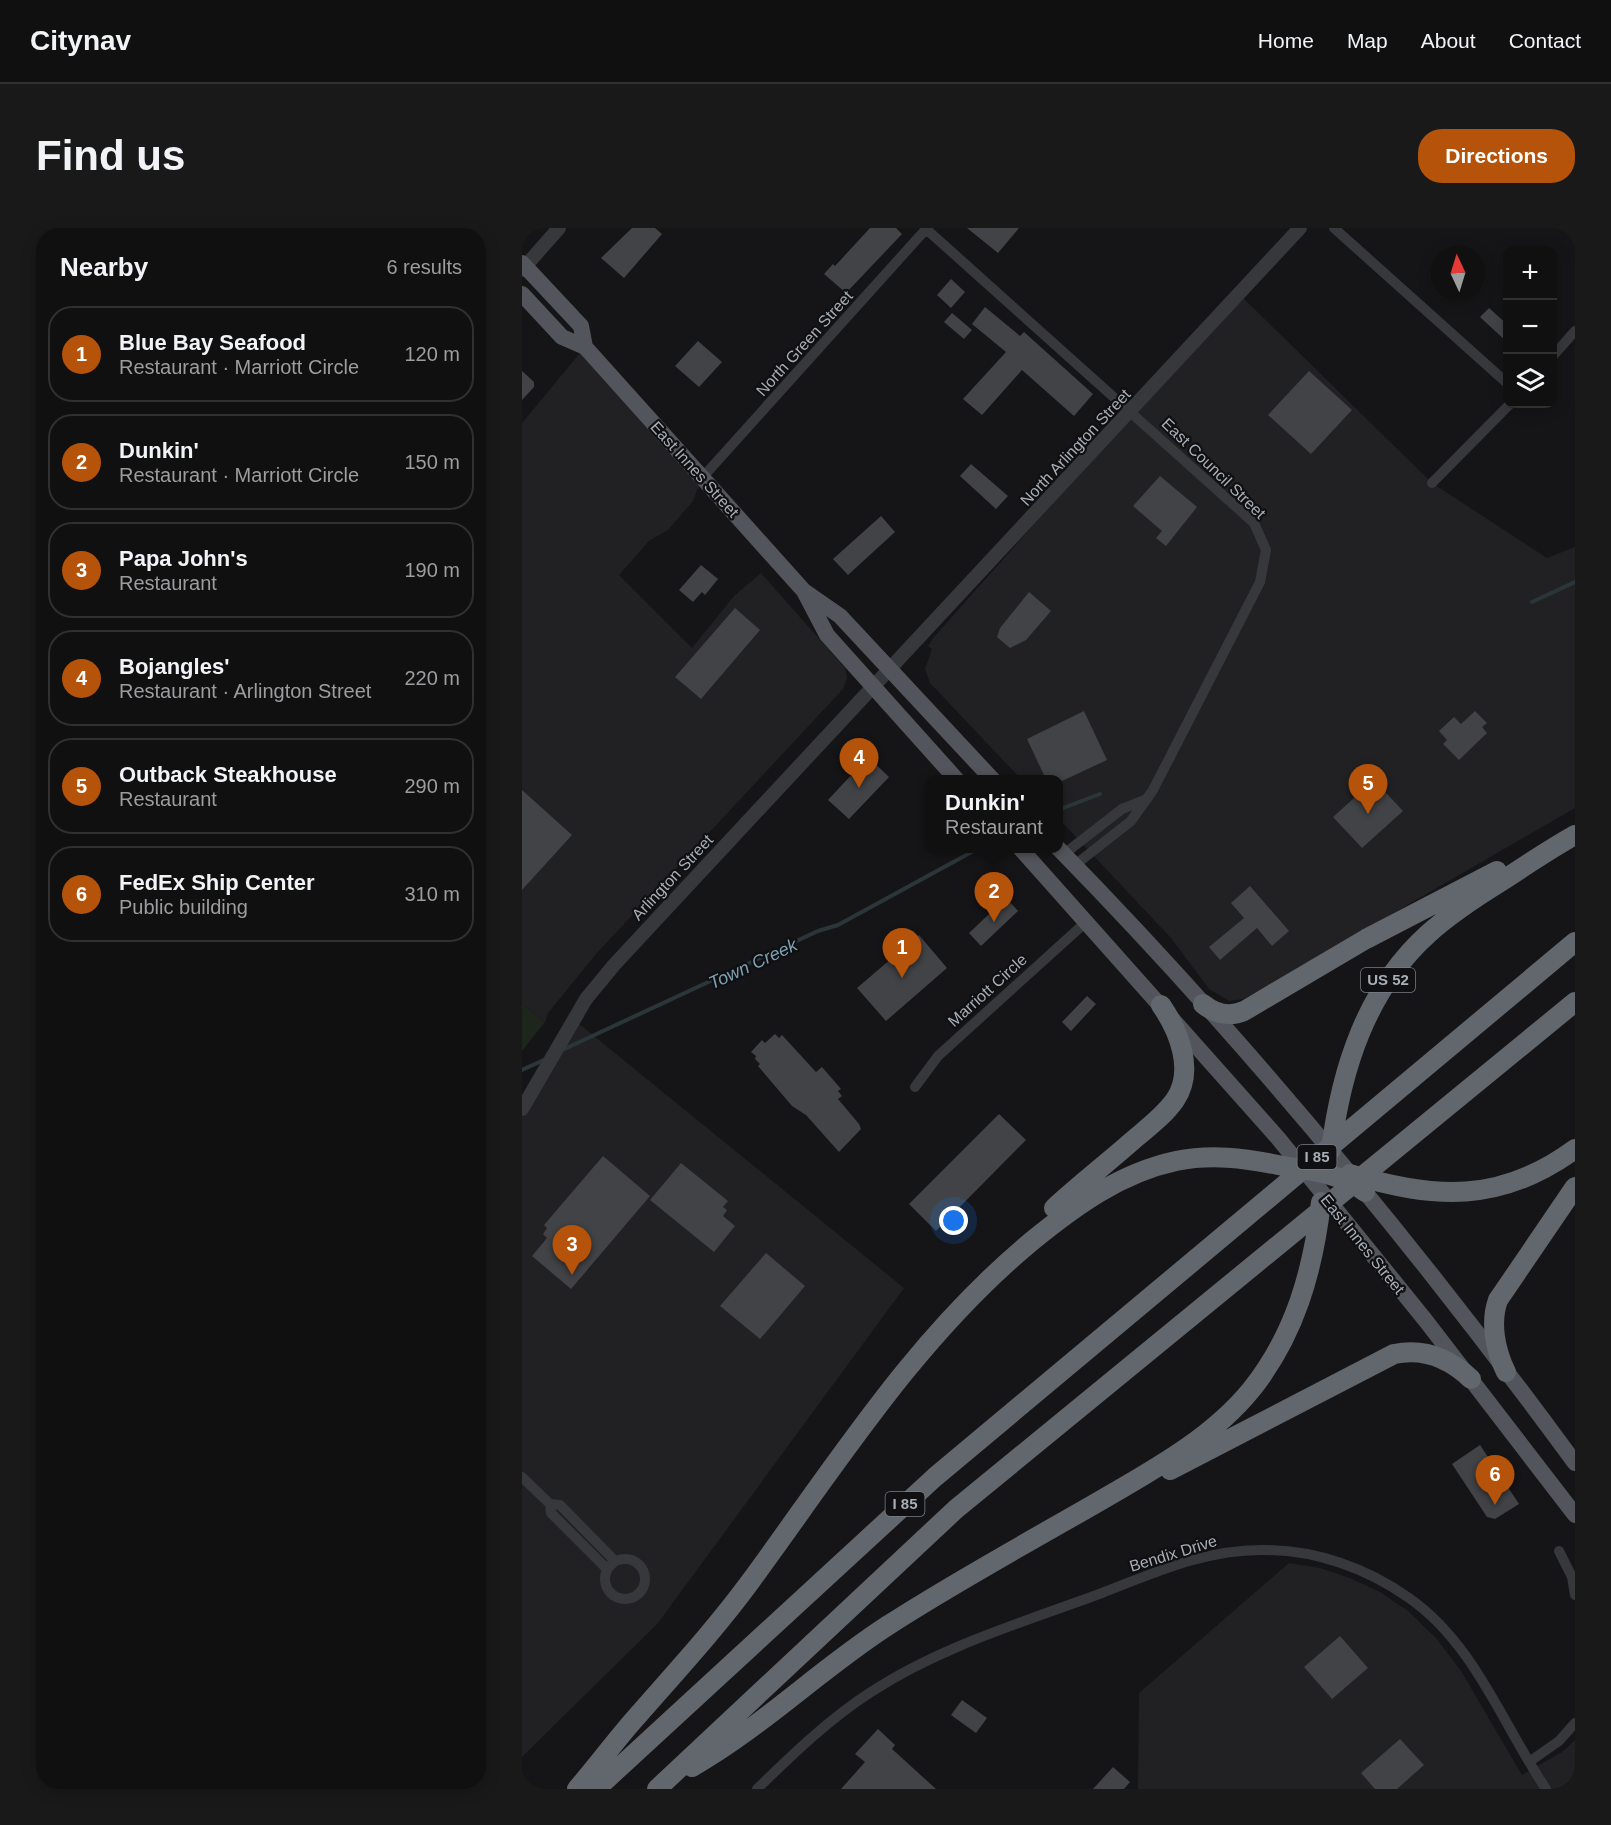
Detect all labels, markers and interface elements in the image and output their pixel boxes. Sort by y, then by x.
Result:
text: Citynav [30,25,131,56]
text: Home [1258,29,1314,52]
text: Map [1347,29,1388,52]
text: About [1421,29,1476,52]
text: Contact [1509,29,1581,52]
button: Directions [1418,129,1575,183]
text: Find us [36,132,185,179]
north arrow [1431,246,1485,300]
map controls [1503,246,1557,408]
button: + [1503,246,1557,300]
text: Nearby [60,252,148,282]
text: 6 results [386,256,462,278]
street label: North Green Street [753,287,856,399]
button: − [1503,300,1557,354]
text: Blue Bay Seafood [119,330,306,355]
text: 1 [76,343,87,365]
text: 120 m [404,343,460,365]
button: layers [1503,354,1557,408]
text: Restaurant · Marriott Circle [119,356,359,378]
street label: North Arlington Street [1017,385,1134,509]
street label: East Council Street [1158,415,1269,522]
street label: East Innes Street [647,418,742,521]
text: Dunkin' [119,438,199,463]
text: 2 [76,451,87,473]
text: 150 m [404,451,460,473]
text: Restaurant · Marriott Circle [119,464,359,486]
text: Papa John's [119,546,248,571]
text: 3 [76,559,87,581]
text: 190 m [404,559,460,581]
text: Restaurant [119,572,217,594]
text: Bojangles' [119,654,229,679]
text: 4 [76,667,87,689]
text: 220 m [404,667,460,689]
text: Restaurant · Arlington Street [119,680,371,702]
pin: 4 [840,738,878,788]
text: Outback Steakhouse [119,762,337,787]
pin: 5 [1348,764,1388,814]
text: 5 [76,775,87,797]
text: 290 m [404,775,460,797]
popup [925,775,1063,853]
text: Restaurant [119,788,217,810]
text: Dunkin' [945,790,1025,815]
text: Restaurant [945,816,1043,838]
street label: Arlington Street [629,831,717,923]
text: FedEx Ship Center [119,870,315,895]
pin: 2 [974,872,1014,922]
text: 6 [76,883,87,905]
text: 310 m [404,883,460,905]
text: Public building [119,896,248,918]
pin: 1 [882,928,922,978]
water label: Town Creek [706,934,801,993]
street label: Marriott Circle [945,951,1030,1030]
road number: US 52 [1361,968,1415,992]
road number: I 85 [1298,1145,1336,1169]
street label: East Innes Street [1317,1191,1408,1298]
your location [939,1206,968,1235]
pin: 3 [553,1226,592,1275]
pin: 6 [1476,1456,1514,1505]
road number: I 85 [886,1492,925,1516]
street label: Bendix Drive [1127,1532,1219,1575]

